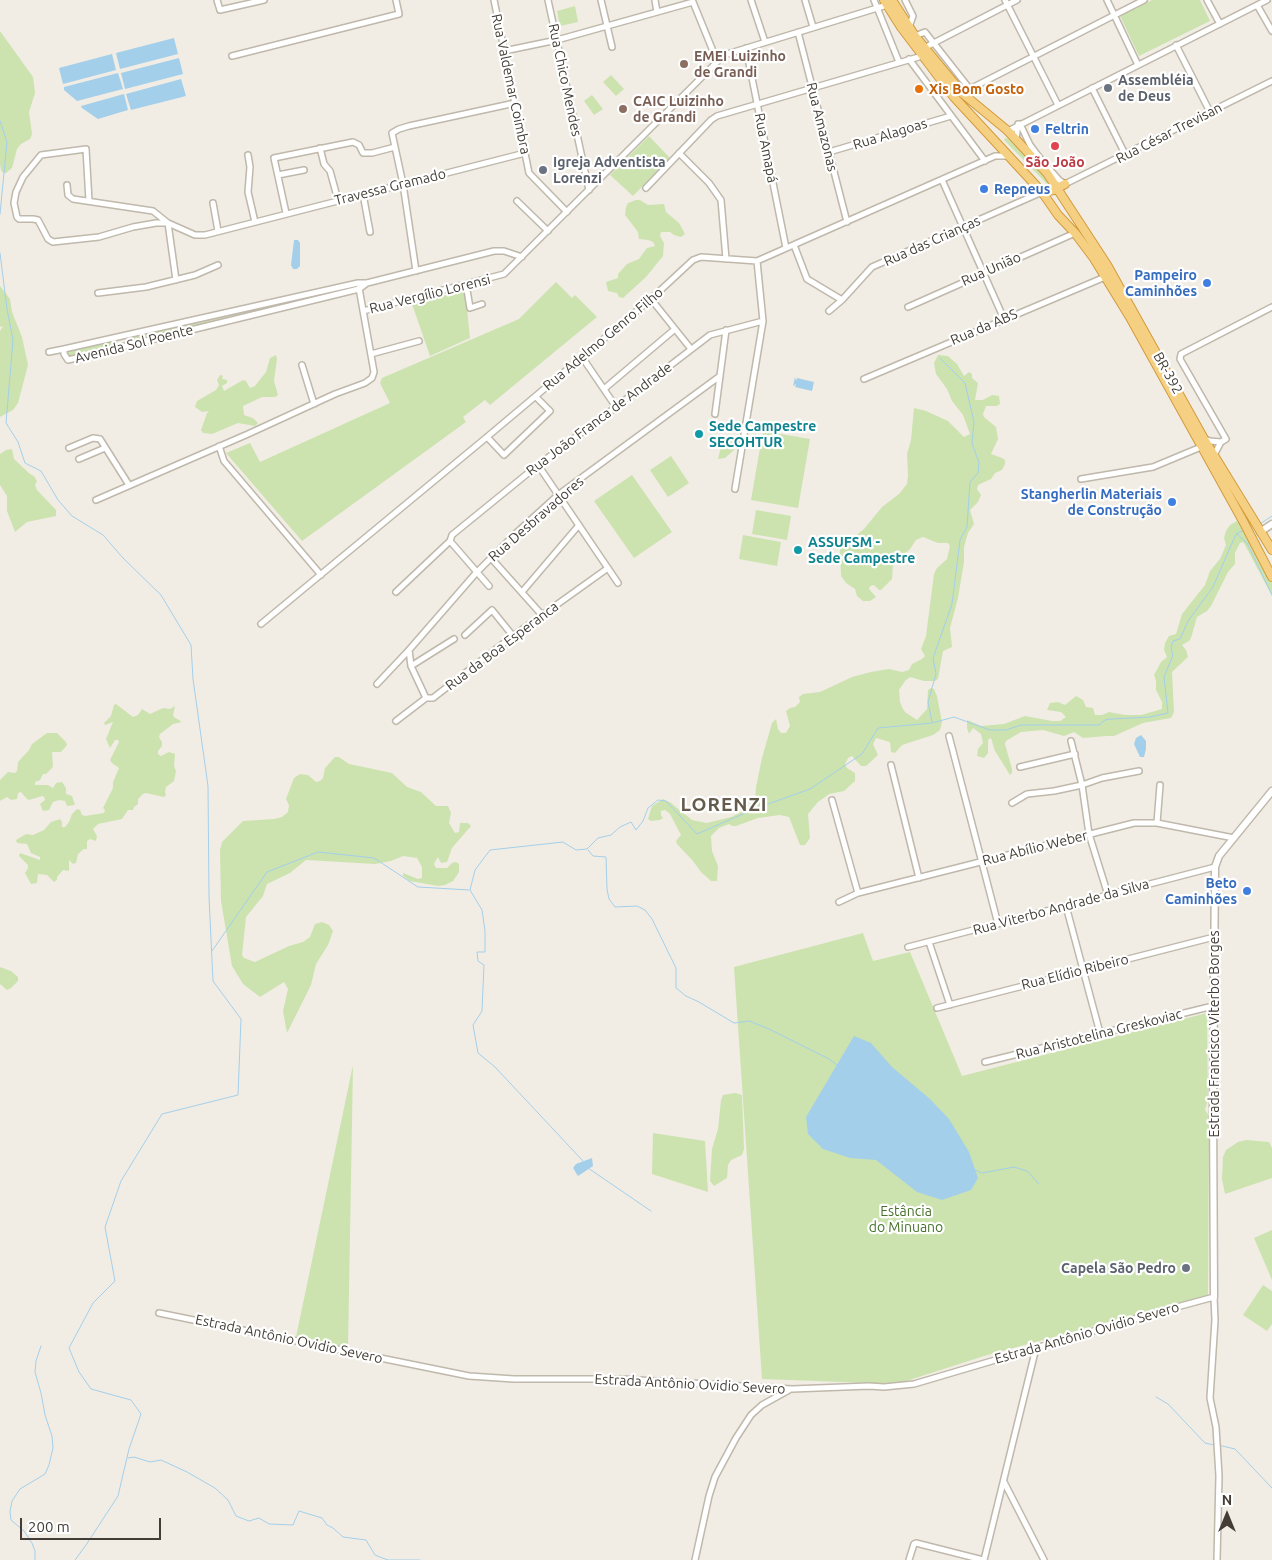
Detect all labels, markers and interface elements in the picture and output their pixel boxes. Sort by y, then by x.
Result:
street label: Rua Valdemar Coimbra [488,12,534,156]
street label: Rua Chico Mendes [545,22,585,138]
place label: EMEI Luizinho de Grandi [694,48,786,80]
marker: EMEI Luizinho de Grandi [678,58,690,70]
place label: Assembléia de Deus [1118,72,1194,104]
street label: Rua Amazonas [803,81,841,173]
place label: Xis Bom Gosto [929,81,1024,97]
marker: Assembléia de Deus [1102,82,1114,94]
marker: Xis Bom Gosto [913,83,925,95]
place label: CAIC Luizinho de Grandi [633,93,724,125]
street label: Rua César Trevisan [1113,99,1225,167]
marker: CAIC Luizinho de Grandi [617,103,629,115]
street label: Rua Amapá [751,112,781,184]
street label: Rua Alagoas [851,115,929,153]
place label: Feltrin [1045,121,1089,137]
marker: Feltrin [1029,123,1041,135]
marker: São João [1049,140,1061,152]
place label: Igreja Adventista Lorenzi [553,154,666,186]
place label: São João [1025,154,1085,170]
marker: Igreja Adventista Lorenzi [537,164,549,176]
street label: Travessa Gramado [333,165,447,209]
place label: Repneus [994,181,1050,197]
marker: Repneus [978,183,990,195]
street label: Rua das Crianças [881,212,983,270]
street label: Rua União [959,248,1023,290]
place label: Pampeiro Caminhões [1125,267,1197,300]
street label: Rua Vergílio Lorensi [368,271,492,317]
marker: Pampeiro Caminhões [1201,277,1213,289]
street label: Rua Adelmo Genro Filho [540,284,666,394]
street label: Rua da ABS [948,305,1020,349]
street label: Avenida Sol Poente [73,321,195,367]
street label: BR-392 [1150,349,1186,397]
street label: Rua João Franca de Andrade [523,359,675,479]
place label: Sede Campestre SECOHTUR [709,418,816,451]
marker: Sede Campestre SECOHTUR [693,428,705,440]
street label: Rua Desbravadores [485,473,587,565]
place label: Stangherlin Materiais de Construção [1021,486,1162,518]
marker: Stangherlin Materiais de Construção [1166,496,1178,508]
place label: ASSUFSM - Sede Campestre [808,534,915,566]
marker: ASSUFSM - Sede Campestre [792,544,804,556]
street label: Rua da Boa Esperanca [442,598,562,694]
district label: LORENZI [680,794,768,816]
street label: Rua Abílio Weber [981,827,1089,869]
street label: Rua Viterbo Andrade da Silva [971,875,1151,939]
place label: Beto Caminhões [1165,875,1237,908]
marker: Beto Caminhões [1241,885,1253,897]
street label: Estrada Francisco Viterbo Borges [1206,930,1222,1138]
street label: Rua Elídio Ribeiro [1020,951,1130,993]
street label: Rua Aristotelina Greskoviac [1014,1005,1184,1063]
park label: Estância do Minuano [869,1203,943,1236]
place label: Capela São Pedro [1061,1260,1176,1276]
marker: Capela São Pedro [1180,1262,1192,1274]
street label: Estrada Antônio Ovidio Severo [993,1299,1181,1367]
street label: Estrada Antônio Ovidio Severo [194,1311,384,1367]
street label: Estrada Antônio Ovidio Severo [594,1371,786,1397]
north arrow [1202,1490,1252,1540]
text: N [1222,1492,1232,1508]
scale bar [22,1508,164,1540]
text: 200 m [28,1518,70,1535]

